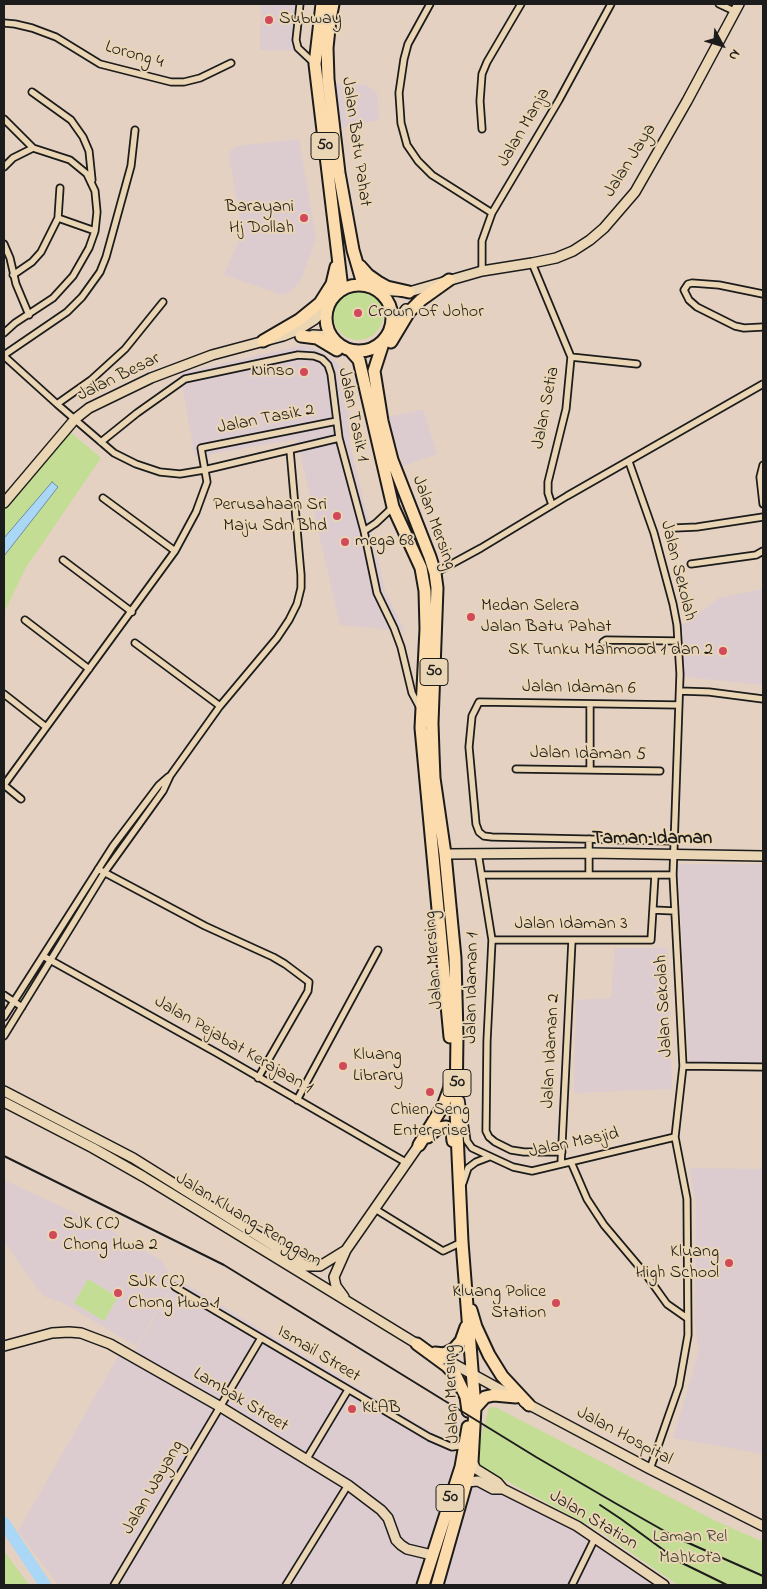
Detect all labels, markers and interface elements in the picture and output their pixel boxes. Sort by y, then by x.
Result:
place label: Subway [279,9,342,31]
marker: Subway [263,14,275,26]
north arrow [697,20,747,70]
street label: Lorong 4 [102,37,166,75]
text: N [723,44,745,65]
street label: Jalan Batu Pahat [335,76,375,208]
street label: Jalan Manja [494,85,556,171]
street label: Jalan Jaya [600,120,662,202]
road number: 50 [311,132,339,160]
place label: Barayani Hj Dollah [225,197,294,240]
marker: Barayani Hj Dollah [298,212,310,224]
place label: Crown Of Johor [368,302,484,324]
marker: Crown Of Johor [352,307,364,319]
street label: Jalan Besar [74,349,164,407]
place label: Ninso [251,361,294,383]
street label: Jalan Setia [528,365,566,451]
marker: Ninso [298,366,310,378]
street label: Jalan Tasik 1 [332,366,372,464]
street label: Jalan Tasik 2 [216,400,316,440]
street label: Jalan Mersing [406,473,460,573]
place label: Perusahaan Sri Maju Sdn Bhd [213,495,327,538]
marker: Perusahaan Sri Maju Sdn Bhd [331,510,343,522]
street label: Jalan Sekolah [654,519,700,623]
place label: mega 68 [355,531,414,553]
marker: mega 68 [339,536,351,548]
place label: Medan Selera Jalan Batu Pahat [481,596,612,638]
marker: Medan Selera Jalan Batu Pahat [465,611,477,623]
place label: SK Tunku Mahmood 1 dan 2 [508,640,713,662]
marker: SK Tunku Mahmood 1 dan 2 [717,645,729,657]
road number: 50 [420,659,448,686]
street label: Jalan Idaman 6 [522,677,636,701]
street label: Jalan Idaman 5 [530,743,646,767]
district label: Taman Idaman [592,829,712,851]
street label: Jalan Mersing [421,910,449,1010]
street label: Jalan Idaman 3 [514,914,628,936]
street label: Jalan Idaman 1 [461,932,485,1044]
street label: Jalan Sekolah [652,954,678,1058]
street label: Jalan Pejabat Kerajaan 1 [150,992,316,1100]
street label: Jalan Idaman 2 [538,993,566,1109]
place label: Kluang Library [353,1045,403,1088]
marker: Kluang Library [337,1060,349,1072]
road number: 50 [443,1070,471,1096]
marker: Chien Seng Enterprise [424,1086,436,1098]
place label: Chien Seng Enterprise [390,1100,470,1142]
street label: Jalan Masjid [527,1124,621,1164]
street label: Jalan Kluang-Renggam [171,1169,325,1273]
place label: SJK (C) Chong Hwa 2 [63,1214,158,1256]
marker: SJK (C) Chong Hwa 2 [47,1229,59,1241]
place label: Kluang High School [636,1242,719,1284]
marker: Kluang High School [723,1257,735,1269]
place label: SJK (C) Chong Hwa 1 [128,1272,219,1315]
place label: Kluang Police Station [452,1282,546,1325]
marker: SJK (C) Chong Hwa 1 [112,1287,124,1299]
marker: Kluang Police Station [550,1297,562,1309]
street label: Ismail Street [272,1322,364,1388]
street label: Jalan Mersing [440,1344,466,1444]
street label: Lambak Street [188,1364,292,1438]
place label: KLAB [362,1398,401,1420]
marker: KLAB [346,1403,358,1415]
street label: Jalan Hospital [572,1403,676,1471]
street label: Jalan Wayang [118,1437,190,1539]
road number: 50 [436,1485,464,1512]
street label: Jalan Station [545,1486,641,1556]
park label: Laman Rel Mahkota [653,1527,727,1570]

